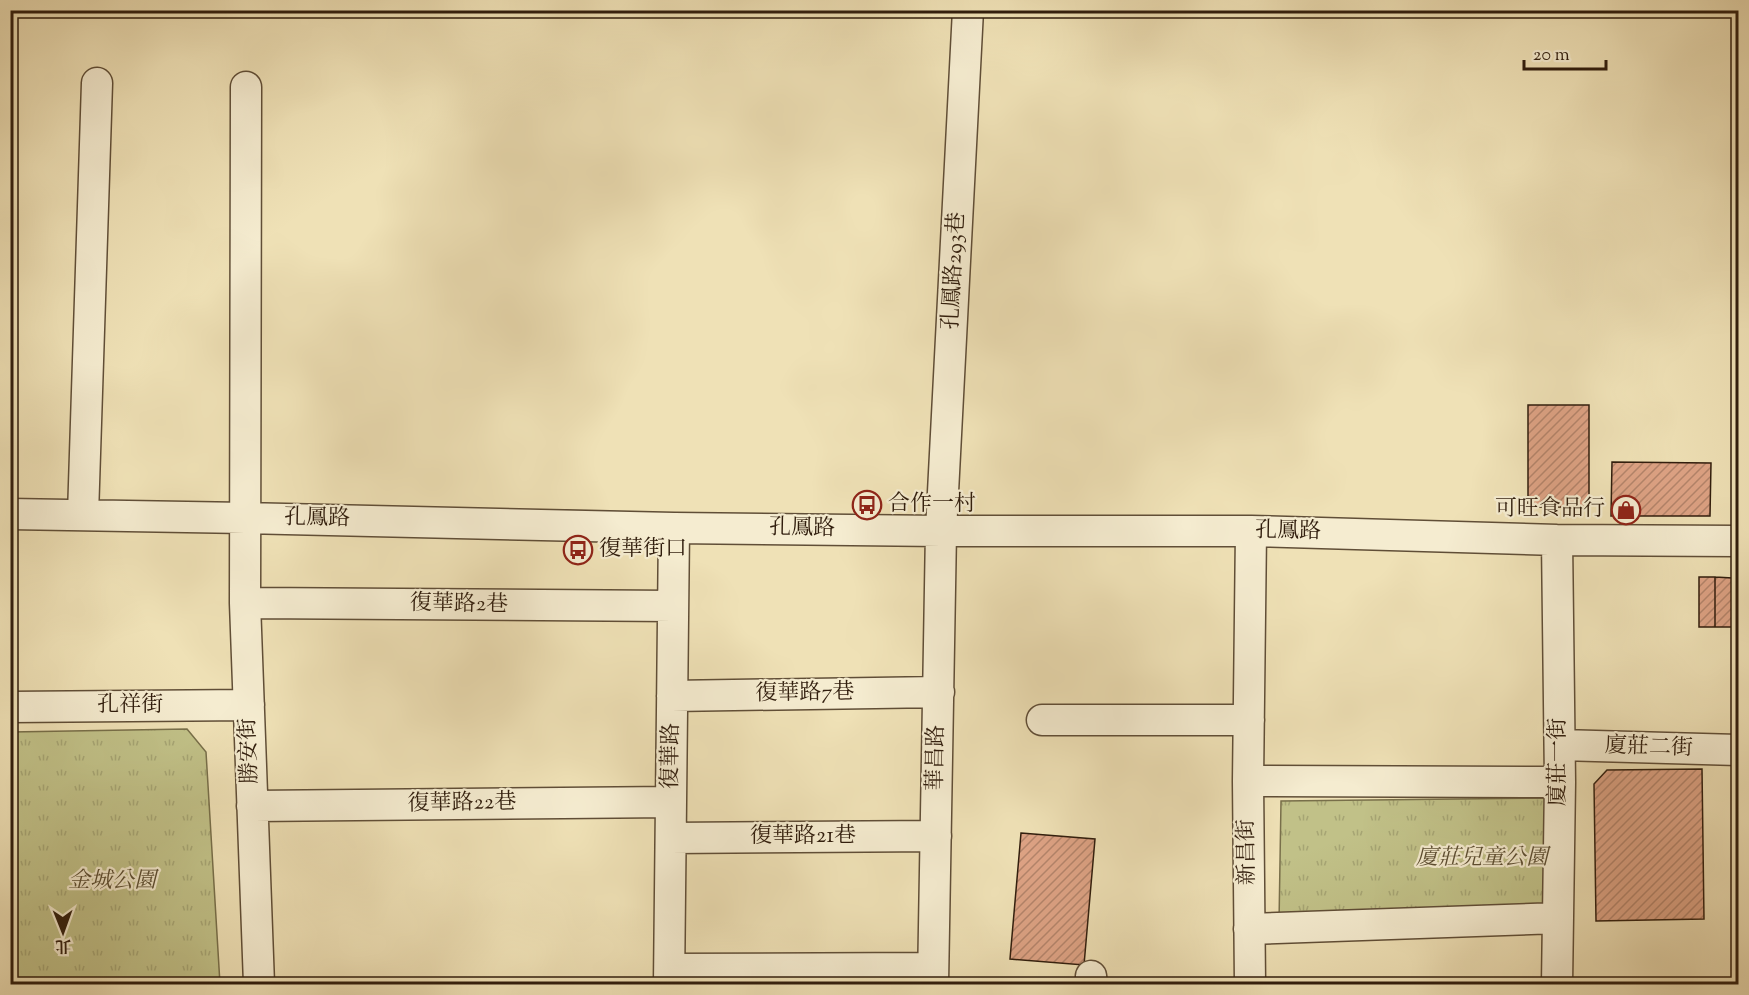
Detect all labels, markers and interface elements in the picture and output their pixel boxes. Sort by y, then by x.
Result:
scale bar [1524,33,1606,71]
text: 20 m [1533,43,1570,69]
street label: 孔鳳路293巷 [936,211,974,331]
bus stop icon: 合作一村 [851,489,883,521]
place label: 合作一村 [888,489,976,521]
place label: 可旺食品行 [1495,494,1605,526]
shop icon: 可旺食品行 [1610,494,1642,526]
street label: 孔鳳路 [284,502,350,536]
street label: 孔鳳路 [769,512,835,546]
street label: 孔鳳路 [1255,515,1321,549]
bus stop icon: 復華街口 [562,534,594,566]
place label: 復華街口 [599,534,687,566]
street label: 復華路2巷 [410,588,508,622]
street label: 復華路7巷 [755,677,855,711]
street label: 孔祥街 [97,690,163,722]
street label: 勝安街 [233,717,267,785]
street label: 廈莊一街 [1543,718,1575,806]
street label: 復華路 [655,723,689,789]
street label: 華昌路 [920,725,954,791]
street label: 廈莊二街 [1604,730,1694,766]
street label: 復華路22巷 [407,787,517,821]
street label: 新昌街 [1231,819,1265,885]
street label: 復華路21巷 [750,821,856,853]
park label: 廈莊兒童公園 [1416,843,1551,875]
park label: 金城公園 [68,866,159,898]
north arrow [33,902,93,962]
text: 北 [55,933,71,956]

